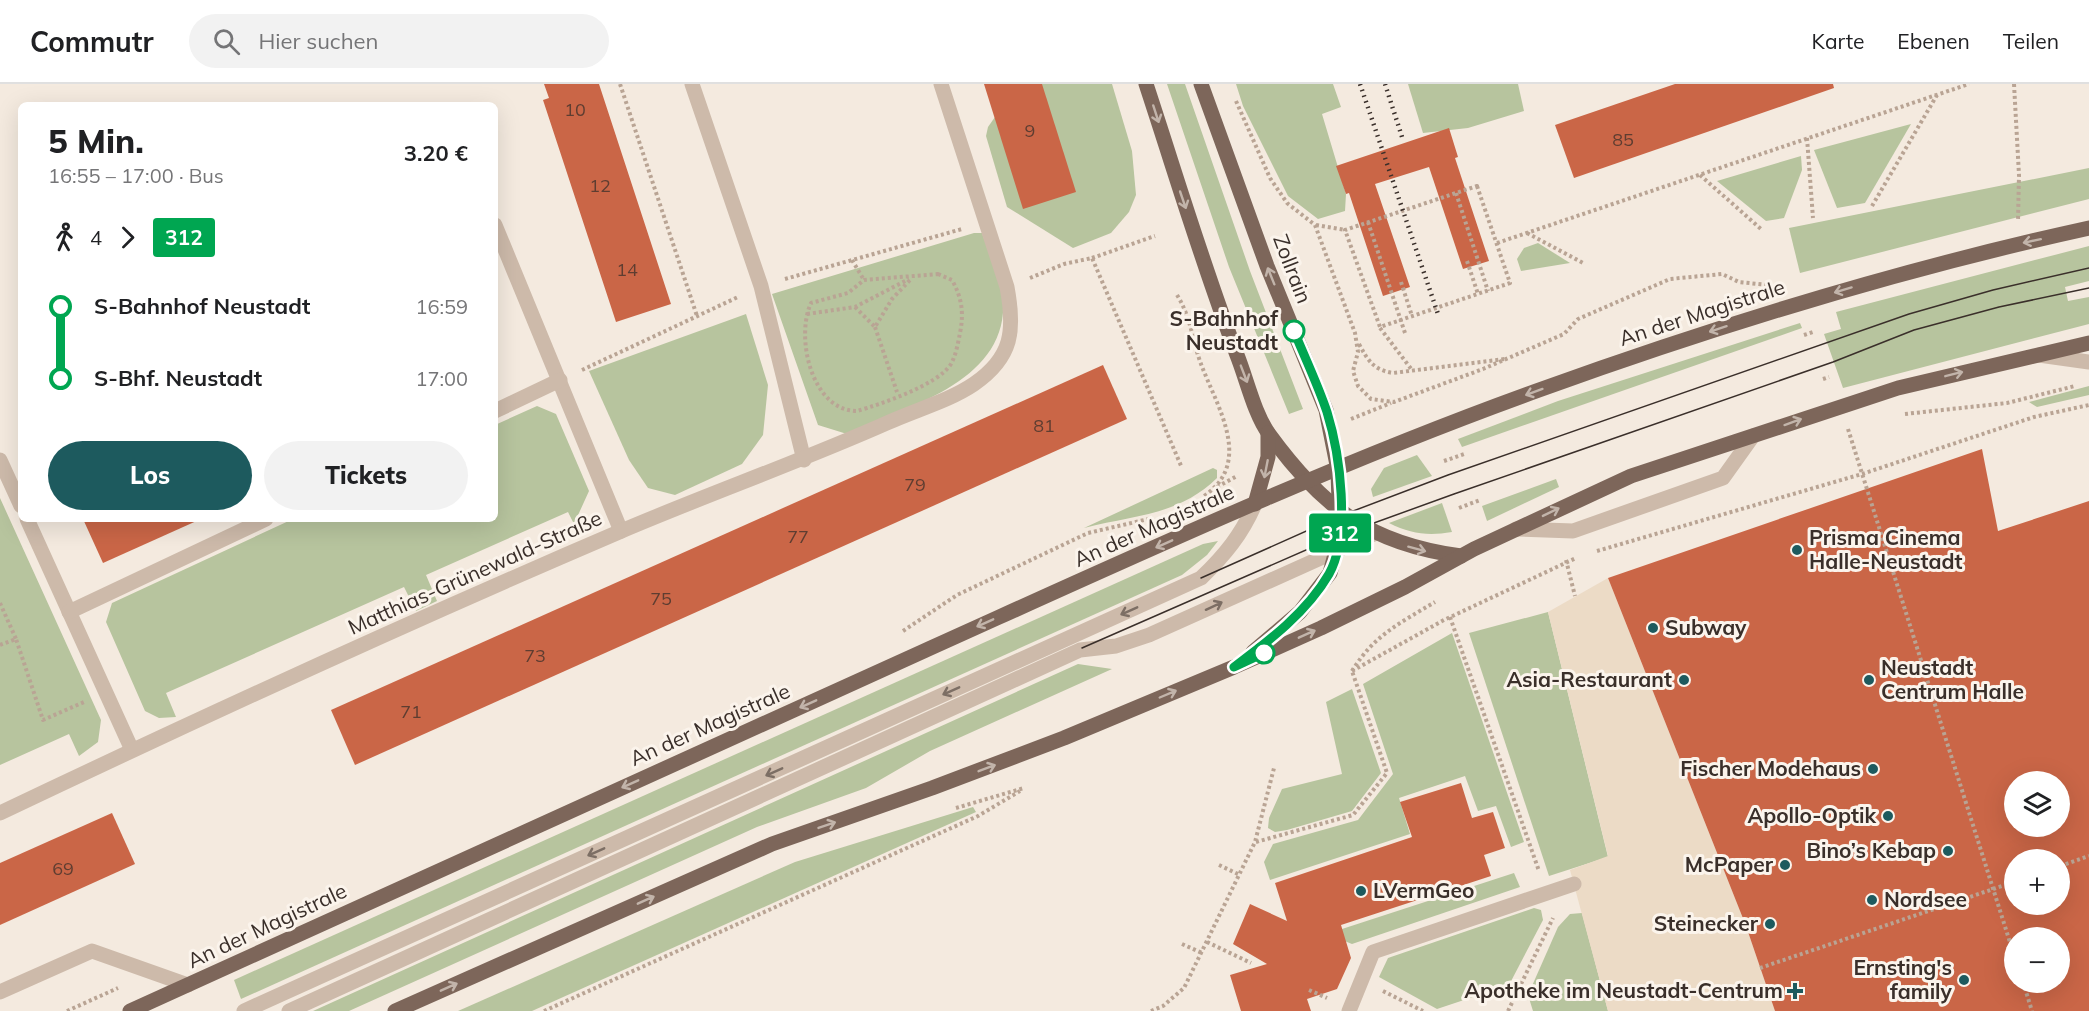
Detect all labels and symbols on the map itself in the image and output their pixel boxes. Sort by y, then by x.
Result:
house number: 10 [564,98,586,121]
one-way arrow [1151,104,1162,123]
house number: 9 [1025,119,1035,142]
house number: 85 [1612,128,1634,151]
house number: 12 [589,174,611,197]
one-way arrow [1178,190,1189,209]
street label: Zollrain [1268,231,1318,307]
one-way arrow [2023,235,2042,247]
house number: 14 [616,258,638,281]
one-way arrow [1265,268,1276,286]
street label: An der Magistrale [1615,273,1788,351]
one-way arrow [1834,285,1853,296]
place label: S-Bahnhof Neustadt [1170,305,1279,355]
marker: S-Bahnhof Neustadt [1283,320,1305,342]
one-way arrow [1709,324,1728,335]
one-way arrow [1240,364,1251,383]
one-way arrow [1945,368,1964,380]
one-way arrow [1525,387,1544,398]
house number: 81 [1033,414,1055,437]
one-way arrow [1783,416,1802,427]
one-way arrow [1260,458,1271,478]
house number: 79 [904,473,926,496]
street label: An der Magistrale [1069,478,1238,572]
street label: Matthias-Grünewald-Straße [344,504,606,640]
one-way arrow [1542,505,1560,517]
line badge: 312 [1306,514,1374,552]
place label: Prisma Cinema Halle-Neustadt [1809,524,1963,574]
house number: 77 [787,525,809,548]
one-way arrow [1155,539,1173,550]
one-way arrow [1407,543,1426,555]
marker: Prisma Cinema Halle-Neustadt [1790,543,1804,557]
house number: 75 [650,587,672,610]
one-way arrow [1204,599,1222,611]
one-way arrow [1120,606,1139,617]
place label: Subway [1665,614,1747,640]
one-way arrow [977,618,995,630]
marker: Subway [1646,621,1660,635]
one-way arrow [1297,628,1315,640]
unlabelled marker [1253,642,1275,664]
house number: 73 [524,644,546,667]
place label: Neustadt Centrum Halle [1881,654,2024,704]
place label: Asia-Restaurant [1507,666,1672,692]
marker: Asia-Restaurant [1677,673,1691,687]
marker: Neustadt Centrum Halle [1862,673,1876,687]
street label: An der Magistrale [625,677,794,771]
one-way arrow [943,686,961,698]
one-way arrow [1159,688,1177,699]
one-way arrow [799,699,817,710]
house number: 71 [400,700,422,723]
place label: Fischer Modehaus [1680,755,1861,781]
one-way arrow [977,761,996,772]
marker: Fischer Modehaus [1866,762,1880,776]
one-way arrow [765,766,783,778]
one-way arrow [621,780,639,791]
place label: Apollo-Optik [1747,802,1876,828]
marker: Apollo-Optik [1881,809,1895,823]
one-way arrow [817,818,836,829]
place label: Bino’s Kebap [1806,837,1936,863]
marker: Bino’s Kebap [1941,844,1955,858]
one-way arrow [587,847,605,858]
place label: McPaper [1685,851,1774,877]
house number: 69 [52,857,74,880]
marker: McPaper [1778,858,1792,872]
street label: An der Magistrale [183,877,350,973]
place label: LVermGeo [1373,877,1475,903]
marker: LVermGeo [1354,884,1368,898]
place label: Nordsee [1884,886,1967,912]
one-way arrow [637,893,655,905]
marker: Nordsee [1865,893,1879,907]
place label: Steinecker [1654,910,1759,936]
marker: Steinecker [1763,917,1777,931]
place label: Ernsting's family [1853,954,1953,1004]
marker: Ernsting's family [1957,973,1971,987]
place label: Apotheke im Neustadt-Centrum [1464,977,1783,1003]
one-way arrow [439,981,457,992]
marker: Apotheke im Neustadt-Centrum [1788,984,1802,998]

